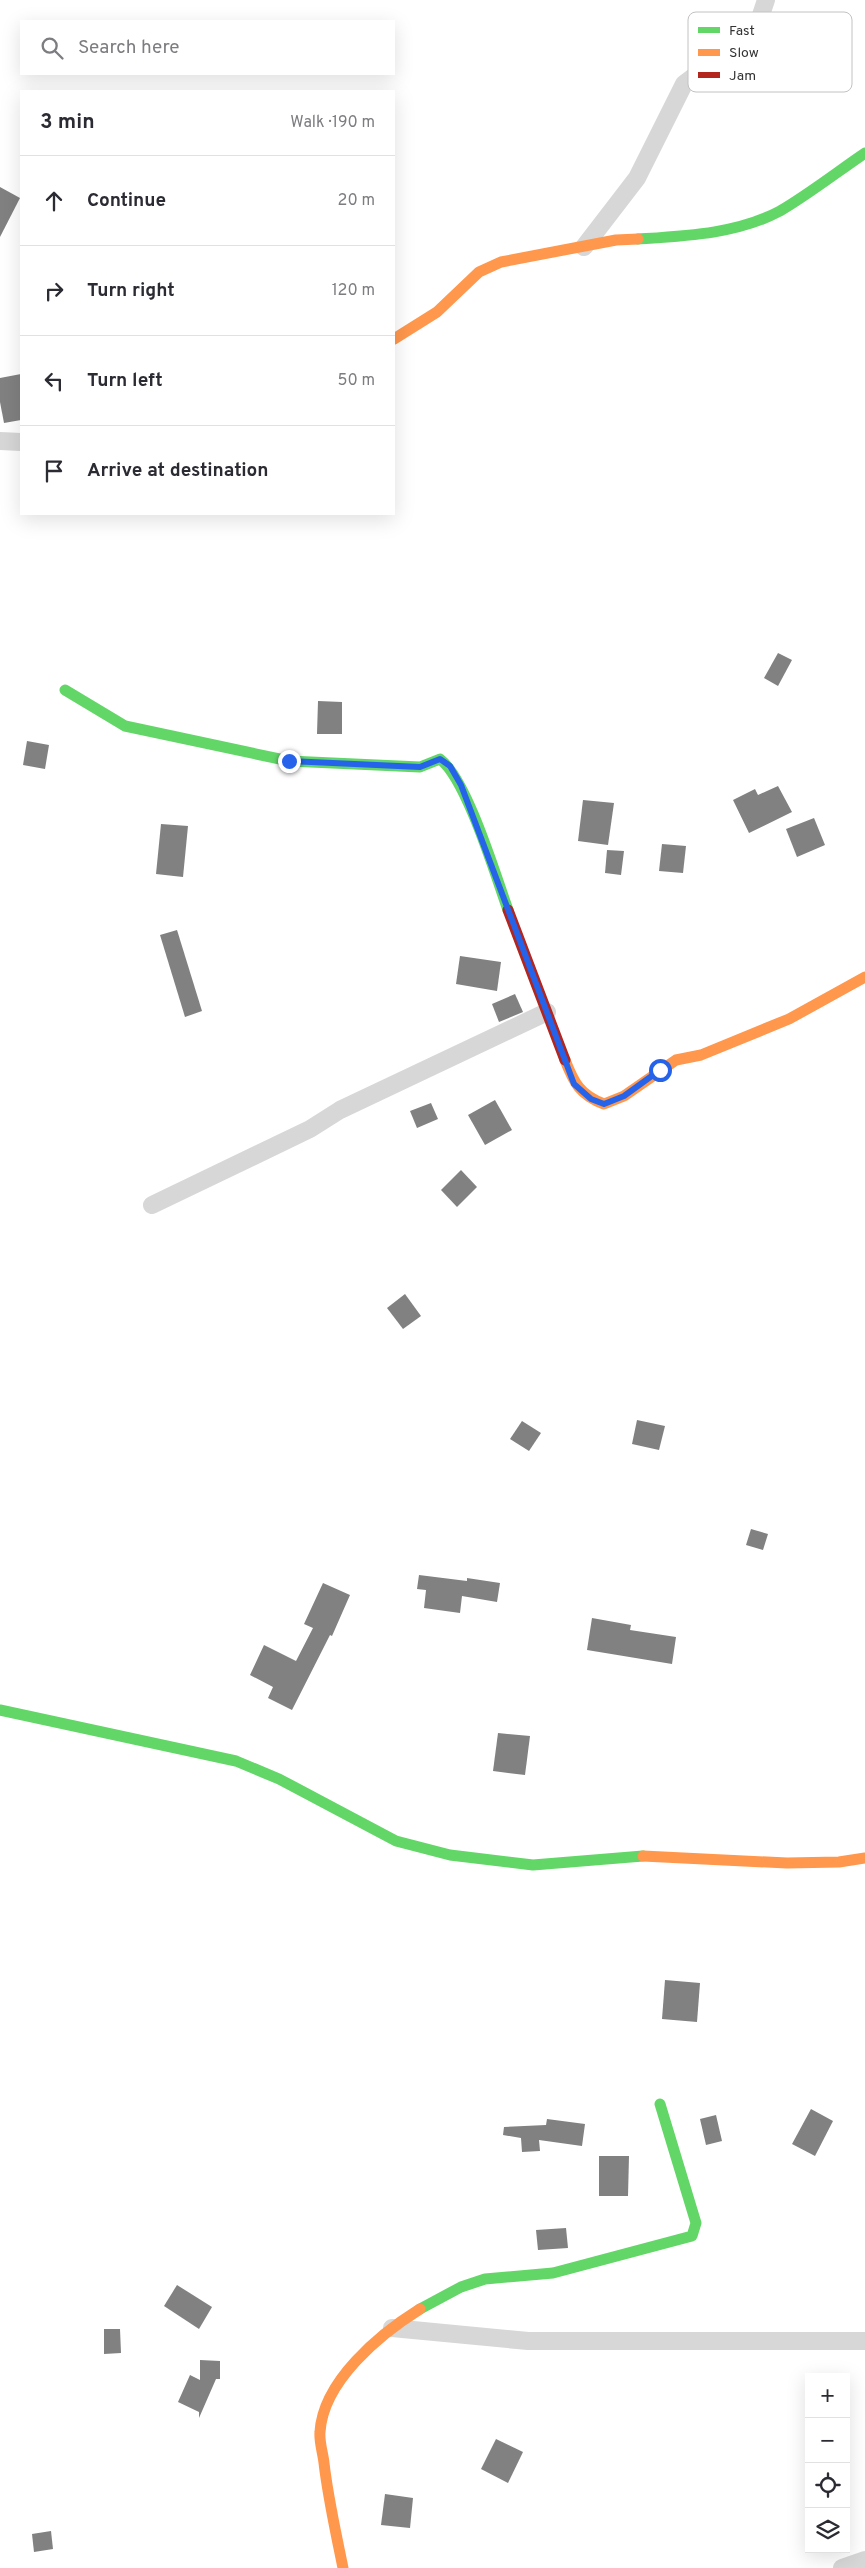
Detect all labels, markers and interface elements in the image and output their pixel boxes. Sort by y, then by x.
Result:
legend [688,12,852,92]
search box [20,20,395,75]
text: Fast [729,23,755,40]
icon: search [38,34,66,62]
text: Search here [78,36,180,60]
text: Slow [729,45,759,62]
text: Jam [729,68,756,85]
text: 3 min [40,109,95,136]
text: Walk · 190 m [290,113,375,133]
icon: ahead [40,187,68,215]
text: Continue [87,189,166,213]
text: 20 m [338,191,375,211]
icon: right [40,277,68,305]
text: Turn right [87,279,175,303]
text: 120 m [332,281,375,301]
icon: left [40,367,68,395]
text: Turn left [87,369,163,393]
text: 50 m [338,371,375,391]
icon: arrive [40,457,68,485]
text: Arrive at destination [87,459,268,483]
route end [278,750,301,773]
route start [649,1059,672,1082]
map controls [805,2373,850,2553]
button: + [805,2373,850,2418]
button: − [805,2418,850,2463]
button: locate [805,2463,850,2508]
button: layers [805,2508,850,2553]

